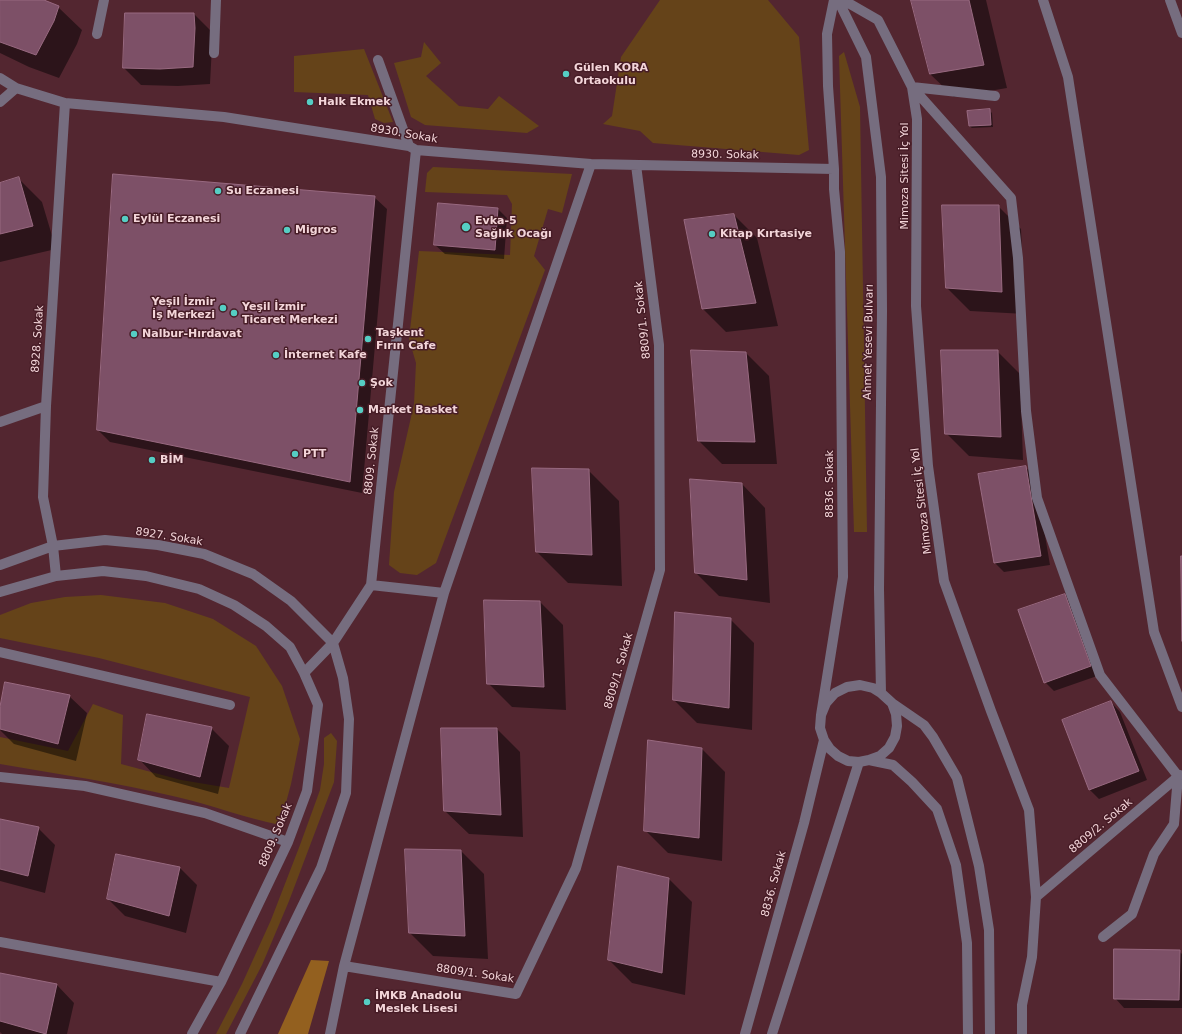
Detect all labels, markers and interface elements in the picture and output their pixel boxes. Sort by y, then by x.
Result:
place label: Gülen KORA Ortaokulu [574,61,648,87]
marker: Gülen KORA Ortaokulu [561,69,571,79]
place label: Halk Ekmek [318,95,391,109]
marker: Halk Ekmek [305,97,315,107]
street label: 8930. Sokak [369,122,439,146]
street label: Mimoza Sitesi İç Yol [898,122,912,230]
street label: 8930. Sokak [691,148,759,162]
place label: Su Eczanesi [226,184,299,198]
marker: Su Eczanesi [213,186,223,196]
place label: Eylül Eczanesi [133,212,220,226]
marker: Eylül Eczanesi [120,214,130,224]
place label: Evka-5 Sağlık Ocağı [475,214,552,240]
marker: Evka-5 Sağlık Ocağı [460,221,472,233]
place label: Migros [295,223,337,237]
marker: Migros [282,225,292,235]
place label: Kitap Kırtasiye [720,227,812,241]
marker: Kitap Kırtasiye [707,229,717,239]
street label: 8809/1. Sokak [632,280,654,360]
street label: Ahmet Yesevi Bulvarı [861,284,877,400]
place label: Yeşil İzmir İş Merkezi [152,295,215,321]
place label: Yeşil İzmir Ticaret Merkezi [242,300,338,326]
marker: Yeşil İzmir İş Merkezi [218,303,228,313]
street label: 8928. Sokak [29,305,47,373]
marker: Yeşil İzmir Ticaret Merkezi [229,308,239,318]
place label: Taşkent Fırın Cafe [376,326,436,352]
place label: Nalbur-Hırdavat [142,327,242,341]
marker: Nalbur-Hırdavat [129,329,139,339]
marker: Taşkent Fırın Cafe [363,334,373,344]
place label: İnternet Kafe [284,348,367,362]
marker: İnternet Kafe [271,350,281,360]
place label: Şok [370,376,393,390]
marker: Şok [357,378,367,388]
place label: Market Basket [368,403,457,417]
marker: Market Basket [355,405,365,415]
street label: 8809. Sokak [362,427,382,495]
place label: PTT [303,447,326,461]
street label: Mimoza Sitesi İç Yol [909,447,935,555]
marker: PTT [290,449,300,459]
street label: 8836. Sokak [823,450,837,518]
place label: BİM [160,453,183,467]
marker: BİM [147,455,157,465]
street label: 8927. Sokak [134,525,204,549]
street label: 8809/1. Sokak [602,631,636,711]
street label: 8809/2. Sokak [1067,796,1135,856]
street label: 8809. Sokak [257,801,295,869]
street label: 8836. Sokak [759,849,789,919]
street label: 8809/1. Sokak [435,962,515,986]
place label: İMKB Anadolu Meslek Lisesi [375,989,462,1015]
marker: İMKB Anadolu Meslek Lisesi [362,997,372,1007]

